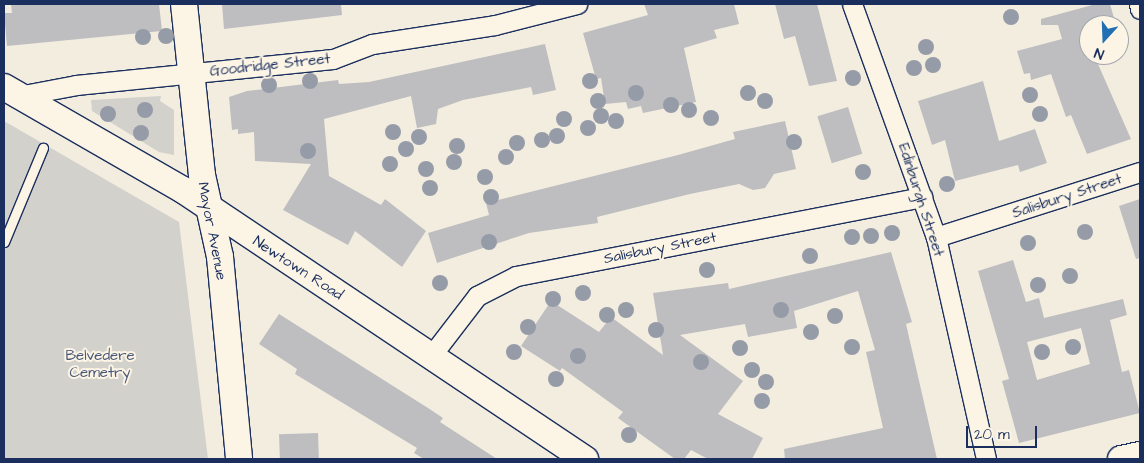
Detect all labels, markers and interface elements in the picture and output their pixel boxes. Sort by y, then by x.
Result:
north arrow [1079,15,1129,65]
text: N [1092,42,1107,64]
street label: Goodridge Street [209,50,331,80]
street label: Edinburgh Street [894,141,948,259]
street label: Salisbury Street [1010,170,1124,222]
street label: Mayor Avenue [194,180,230,282]
street label: Salisbury Street [602,228,718,268]
street label: Newtown Road [249,232,347,304]
park label: Belvedere Cemetry [65,346,135,381]
scale bar [969,416,1040,448]
text: 20 m [974,424,1010,445]

